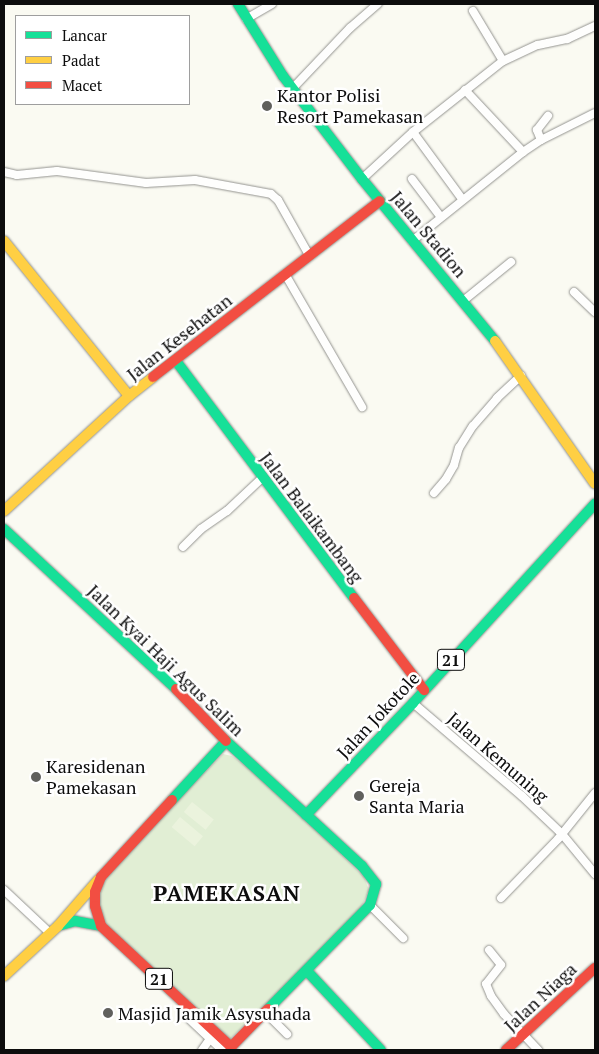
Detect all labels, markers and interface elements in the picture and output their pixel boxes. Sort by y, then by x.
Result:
legend [15,15,190,105]
text: Lancar [62,25,107,45]
text: Padat [62,50,100,70]
text: Macet [62,75,102,95]
place label: Kantor Polisi Resort Pamekasan [277,85,423,128]
marker: Kantor Polisi Resort Pamekasan [261,100,273,112]
street label: Jalan Stadion [387,186,471,282]
street label: Jalan Kesehatan [122,289,236,385]
street label: Jalan Balaikambang [256,447,368,587]
street label: Jalan Kyai Haji Agus Salim [83,580,249,740]
road number: 21 [436,646,466,674]
street label: Jalan Jokotole [332,667,424,763]
street label: Jalan Kemuning [443,707,553,807]
place label: Karesidenan Pamekasan [46,756,145,799]
marker: Karesidenan Pamekasan [30,771,42,783]
place label: Gereja Santa Maria [369,775,465,818]
marker: Gereja Santa Maria [353,790,365,802]
district label: PAMEKASAN [152,880,302,906]
street label: Jalan Niaga [499,958,581,1036]
road number: 21 [144,966,174,992]
place label: Masjid Jamik Asysuhada [118,1002,311,1024]
marker: Masjid Jamik Asysuhada [102,1007,114,1019]

